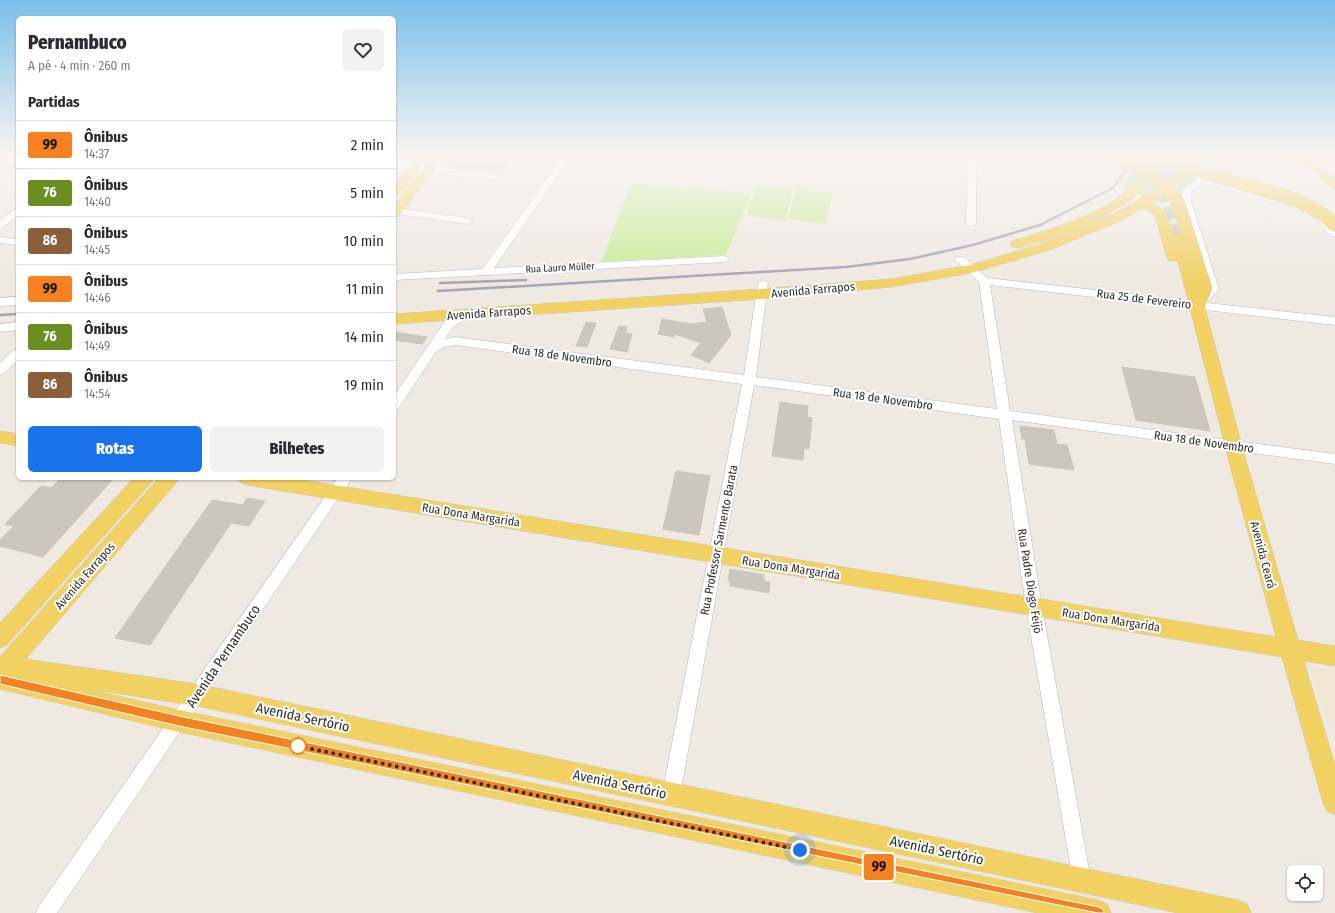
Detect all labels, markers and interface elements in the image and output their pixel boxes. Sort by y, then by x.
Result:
button: heart [342,29,384,71]
text: Pernambuco [28,31,127,54]
text: A pé · 4 min · 260 m [28,58,130,73]
text: Partidas [28,93,80,111]
text: Ônibus [84,128,128,146]
text: 99 [43,136,57,153]
text: 2 min [351,136,384,154]
text: 14:37 [84,146,109,161]
text: Ônibus [84,176,128,194]
text: 76 [43,184,57,201]
text: 5 min [350,184,384,202]
text: 14:40 [84,194,111,209]
text: Ônibus [84,224,128,242]
text: 86 [43,232,57,249]
text: 10 min [344,232,384,250]
text: 14:45 [84,242,110,257]
street label: Rua Lauro Müller [525,260,595,276]
text: Ônibus [84,272,128,290]
street label: Avenida Farrapos [770,279,856,301]
text: 99 [43,280,57,297]
text: 11 min [346,280,384,298]
street label: Rua 25 de Fevereiro [1096,286,1192,312]
text: 14:46 [84,290,111,305]
street label: Avenida Farrapos [447,303,531,323]
text: Ônibus [84,320,128,338]
text: 76 [43,328,57,345]
text: 14 min [344,328,384,346]
text: 14:49 [84,338,110,353]
street label: Rua 18 de Novembro [511,342,613,370]
text: Ônibus [84,368,128,386]
text: 86 [43,376,57,393]
text: 19 min [344,376,384,394]
street label: Rua 18 de Novembro [832,385,934,413]
text: 14:54 [84,386,110,401]
button: Rotas [28,426,202,472]
button: Bilhetes [210,426,384,472]
street label: Rua 18 de Novembro [1153,428,1255,456]
street label: Rua Professor Sarmento Barata [698,464,740,616]
street label: Rua Dona Margarida [421,500,521,530]
street label: Avenida Ceará [1247,520,1279,590]
street label: Rua Padre Diogo Feijó [1015,528,1045,634]
street label: Avenida Farrapos [52,540,118,612]
street label: Rua Dona Margarida [741,553,841,583]
street label: Avenida Pernambuco [183,602,264,711]
street label: Rua Dona Margarida [1061,605,1161,635]
street label: Avenida Sertório [255,699,351,736]
unlabelled marker [289,737,307,755]
street label: Avenida Sertório [572,766,668,803]
street label: Avenida Sertório [889,832,985,869]
your location [790,840,810,860]
line badge: 99 [861,854,897,880]
text: 99 [872,858,886,875]
map controls [1287,865,1323,901]
button: locate [1287,865,1323,901]

